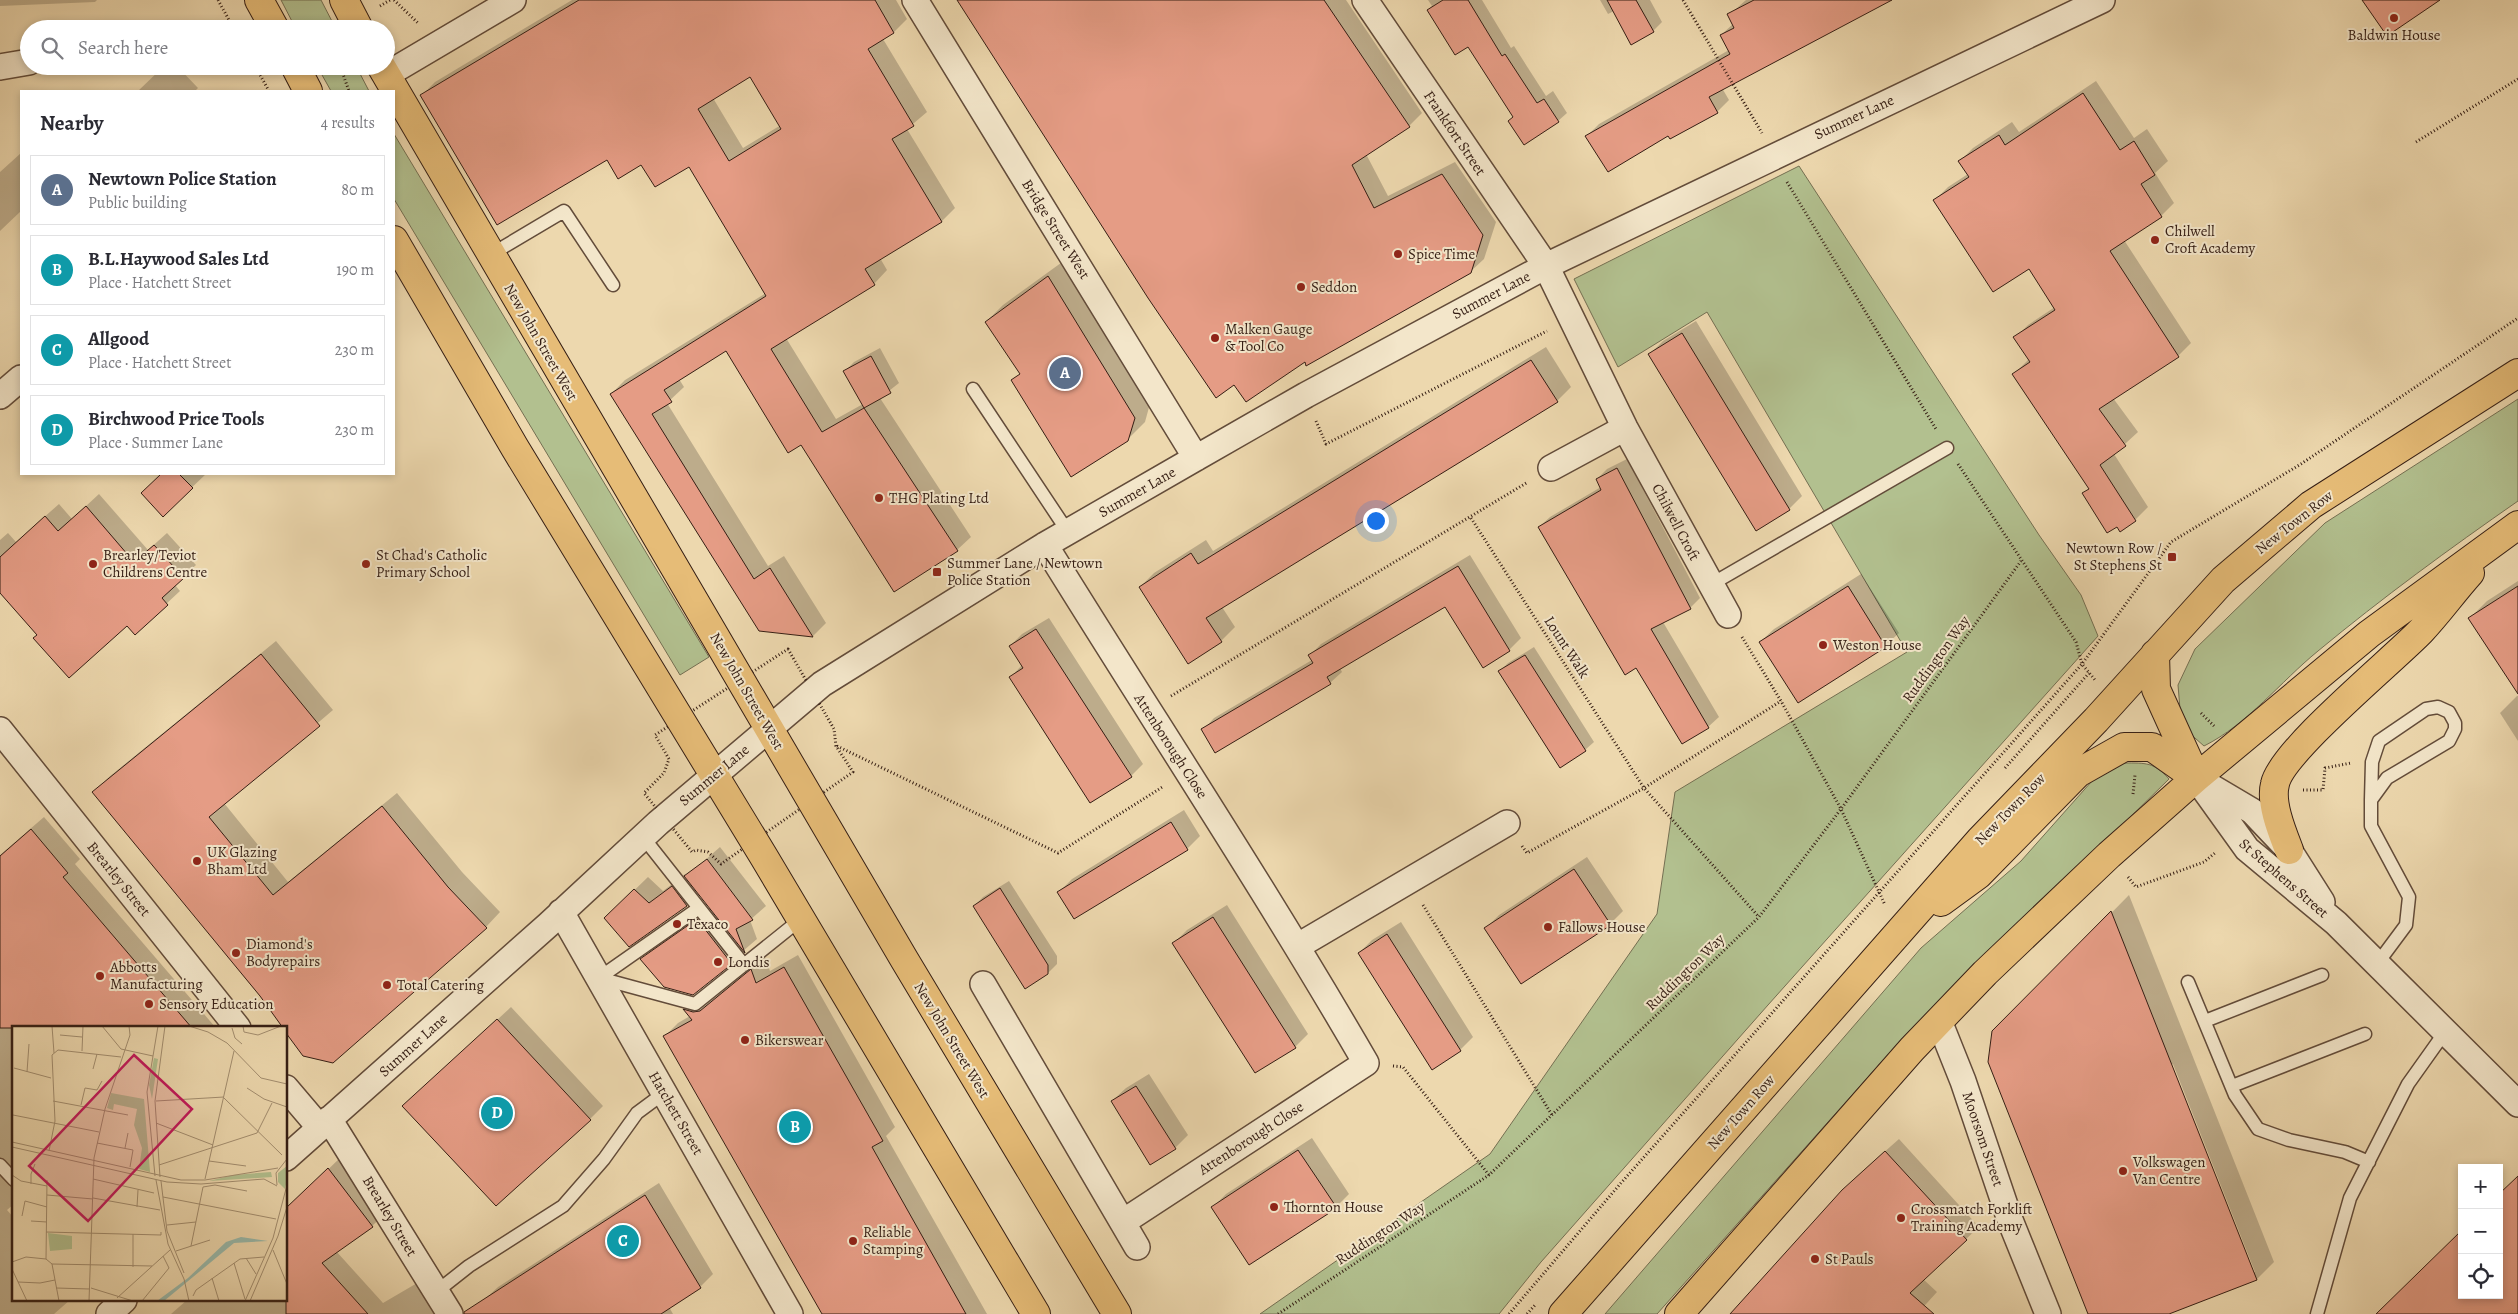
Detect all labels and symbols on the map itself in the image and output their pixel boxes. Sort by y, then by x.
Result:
marker: Baldwin House [2388,12,2400,24]
place label: Baldwin House [2347,25,2441,45]
street label: Frankfort Street [1419,87,1491,179]
street label: Summer Lane [1811,90,1897,144]
street label: Bridge Street West [1017,175,1095,283]
place label: Chilwell Croft Academy [2165,221,2256,258]
marker: Chilwell Croft Academy [2149,234,2161,246]
place label: Spice Time [1408,244,1475,264]
marker: Spice Time [1392,248,1404,260]
street label: Summer Lane [1448,266,1534,324]
place label: Seddon [1311,277,1357,297]
street label: New John Street West [499,280,583,404]
marker: Seddon [1295,281,1307,293]
place label: Malken Gauge & Tool Co [1225,319,1313,356]
marker: Malken Gauge & Tool Co [1209,332,1221,344]
pin: A [1049,354,1081,392]
street label: Summer Lane [1095,462,1179,522]
street label: Chilwell Croft [1647,480,1705,564]
street label: New Town Row [2251,485,2337,559]
place label: THG Plating Ltd [889,488,990,508]
marker: THG Plating Ltd [873,492,885,504]
your location [1363,508,1389,534]
place label: Newtown Row / St Stephens St [2066,538,2162,575]
place label: Brearley/Teviot Childrens Centre [103,545,207,582]
place label: St Chad's Catholic Primary School [376,545,487,582]
marker: Newtown Row / St Stephens St [2166,551,2178,563]
place label: Summer Lane / Newtown Police Station [947,553,1103,590]
marker: Brearley/Teviot Childrens Centre [87,558,99,570]
marker: St Chad's Catholic Primary School [360,558,372,570]
marker: Summer Lane / Newtown Police Station [931,566,943,578]
street label: Ruddington Way [1898,611,1974,706]
street label: Lount Walk [1539,612,1595,682]
street label: New John Street West [705,629,789,753]
place label: Weston House [1832,635,1922,655]
marker: Weston House [1817,639,1829,651]
street label: Attenborough Close [1129,689,1213,803]
street label: Summer Lane [675,740,754,810]
street label: New Town Row [1970,768,2050,850]
street label: St Stephens Street [2235,834,2333,922]
street label: Brearley Street [83,837,155,921]
place label: UK Glazing Bham Ltd [207,842,277,879]
marker: UK Glazing Bham Ltd [191,855,203,867]
place label: Texaco [687,914,728,934]
place label: Fallows House [1558,917,1646,937]
marker: Texaco [671,918,683,930]
marker: Fallows House [1542,921,1554,933]
street label: Ruddington Way [1641,929,1729,1015]
place label: Diamond's Bodyrepairs [246,934,320,971]
marker: Diamond's Bodyrepairs [230,947,242,959]
place label: Londis [728,952,770,972]
marker: Londis [712,956,724,968]
place label: Abbotts Manufacturing [109,957,203,994]
marker: Abbotts Manufacturing [94,970,106,982]
place label: Total Catering [397,975,485,995]
street label: New John Street West [909,978,995,1102]
marker: Total Catering [381,979,393,991]
place label: Sensory Education [159,994,273,1014]
marker: Sensory Education [143,998,155,1010]
street label: Summer Lane [374,1009,452,1081]
inset map [12,1026,288,1302]
place label: Bikerswear [755,1030,824,1050]
marker: Bikerswear [739,1034,751,1046]
street label: Hatchett Street [644,1067,708,1159]
street label: New Town Row [1703,1070,1780,1154]
street label: Moorsom Street [1957,1089,2009,1189]
pin: D [481,1094,513,1132]
street label: Attenborough Close [1194,1096,1308,1180]
pin: B [779,1108,811,1146]
place label: Volkswagen Van Centre [2132,1152,2205,1189]
marker: Volkswagen Van Centre [2117,1165,2129,1177]
street label: Brearley Street [358,1172,422,1260]
street label: Ruddington Way [1331,1196,1429,1269]
place label: Thornton House [1284,1197,1384,1217]
place label: Crossmatch Forklift Training Academy [1911,1199,2032,1236]
marker: Thornton House [1268,1201,1280,1213]
marker: Crossmatch Forklift Training Academy [1895,1212,1907,1224]
pin: C [607,1222,639,1260]
place label: Reliable Stamping [863,1222,924,1259]
marker: Reliable Stamping [847,1235,859,1247]
place label: St Pauls [1825,1249,1874,1269]
marker: St Pauls [1809,1253,1821,1265]

